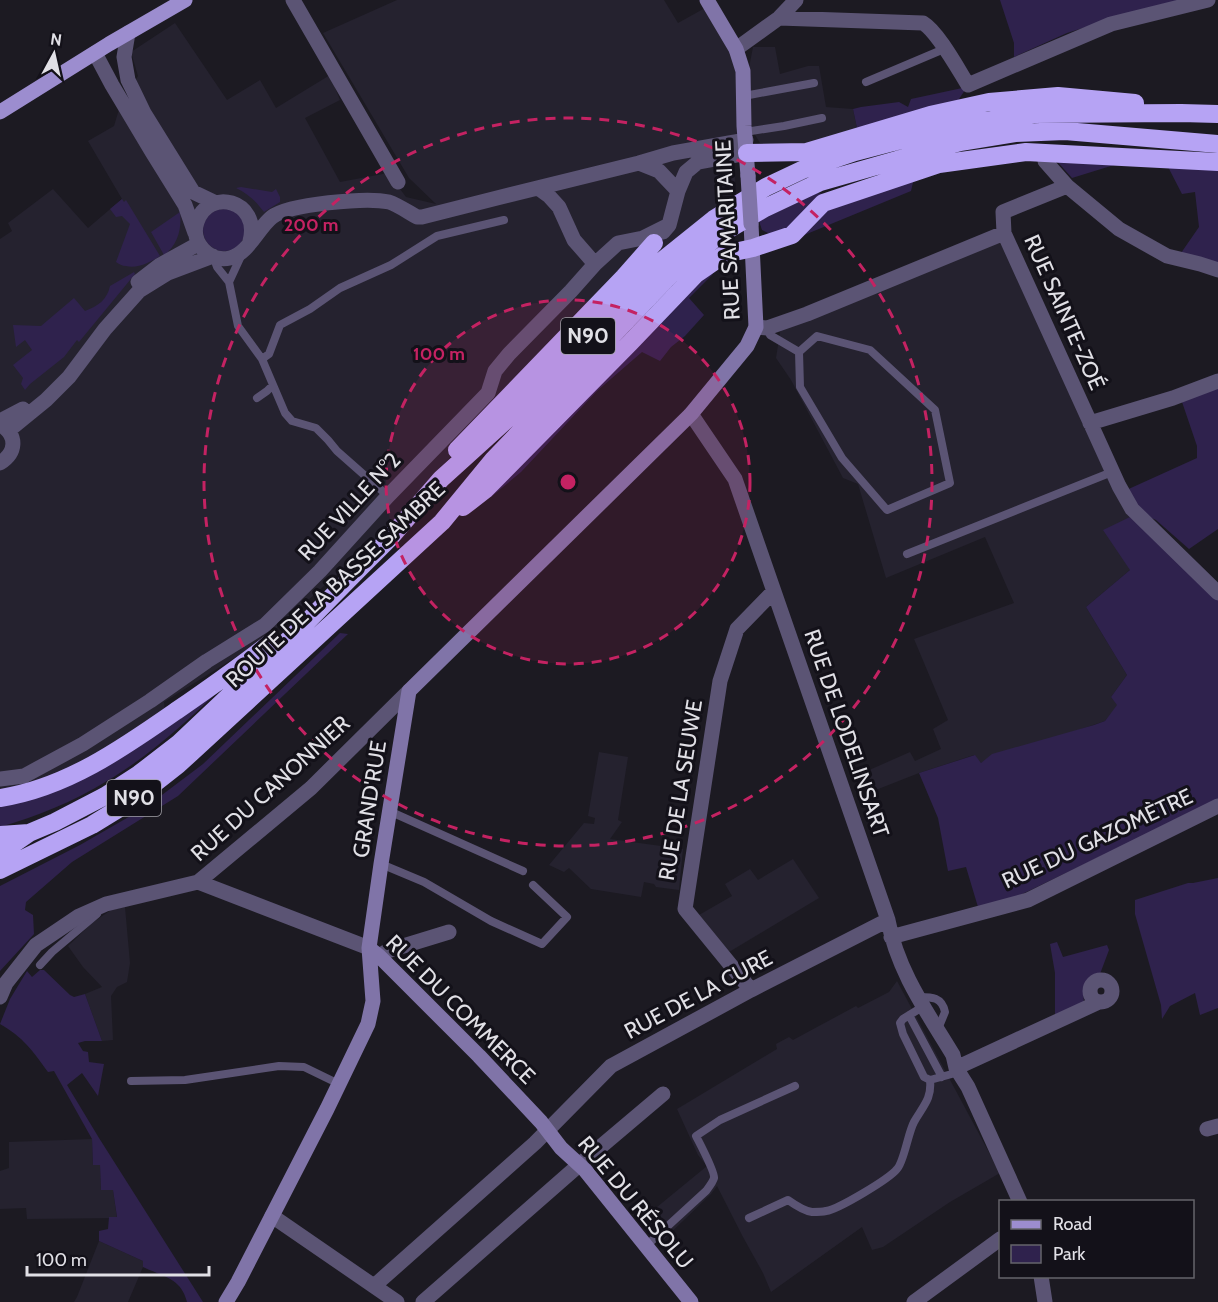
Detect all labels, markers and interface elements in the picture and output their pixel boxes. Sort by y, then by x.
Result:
north arrow [24,24,84,84]
text: N [49,29,63,50]
street label: RUE SAMARITAINE [709,139,746,321]
text: 200 m [284,214,338,236]
street label: RUE SAINTE-ZOÉ [1018,230,1111,394]
road number: N90 [561,318,615,354]
text: 100 m [413,343,465,365]
street label: RUE VILLE N°2 [292,447,406,566]
centre of rings [558,472,578,492]
street label: ROUTE DE LA BASSE SAMBRE [220,476,451,693]
street label: RUE DE LODELINSART [798,626,895,841]
street label: RUE DE LA SEUWE [653,698,708,883]
street label: RUE DU CANONNIER [185,710,355,867]
street label: GRAND'RUE [347,739,392,860]
road number: N90 [107,780,161,816]
street label: RUE DU GAZOMÈTRE [998,782,1197,894]
street label: RUE DU COMMERCE [380,929,541,1090]
street label: RUE DE LA CURE [620,944,777,1045]
street label: RUE DU RÉSOLU [572,1130,699,1274]
legend [999,1200,1194,1278]
text: Road [1053,1213,1092,1235]
scale bar [27,1239,208,1277]
text: Park [1053,1243,1086,1265]
text: 100 m [36,1249,87,1271]

